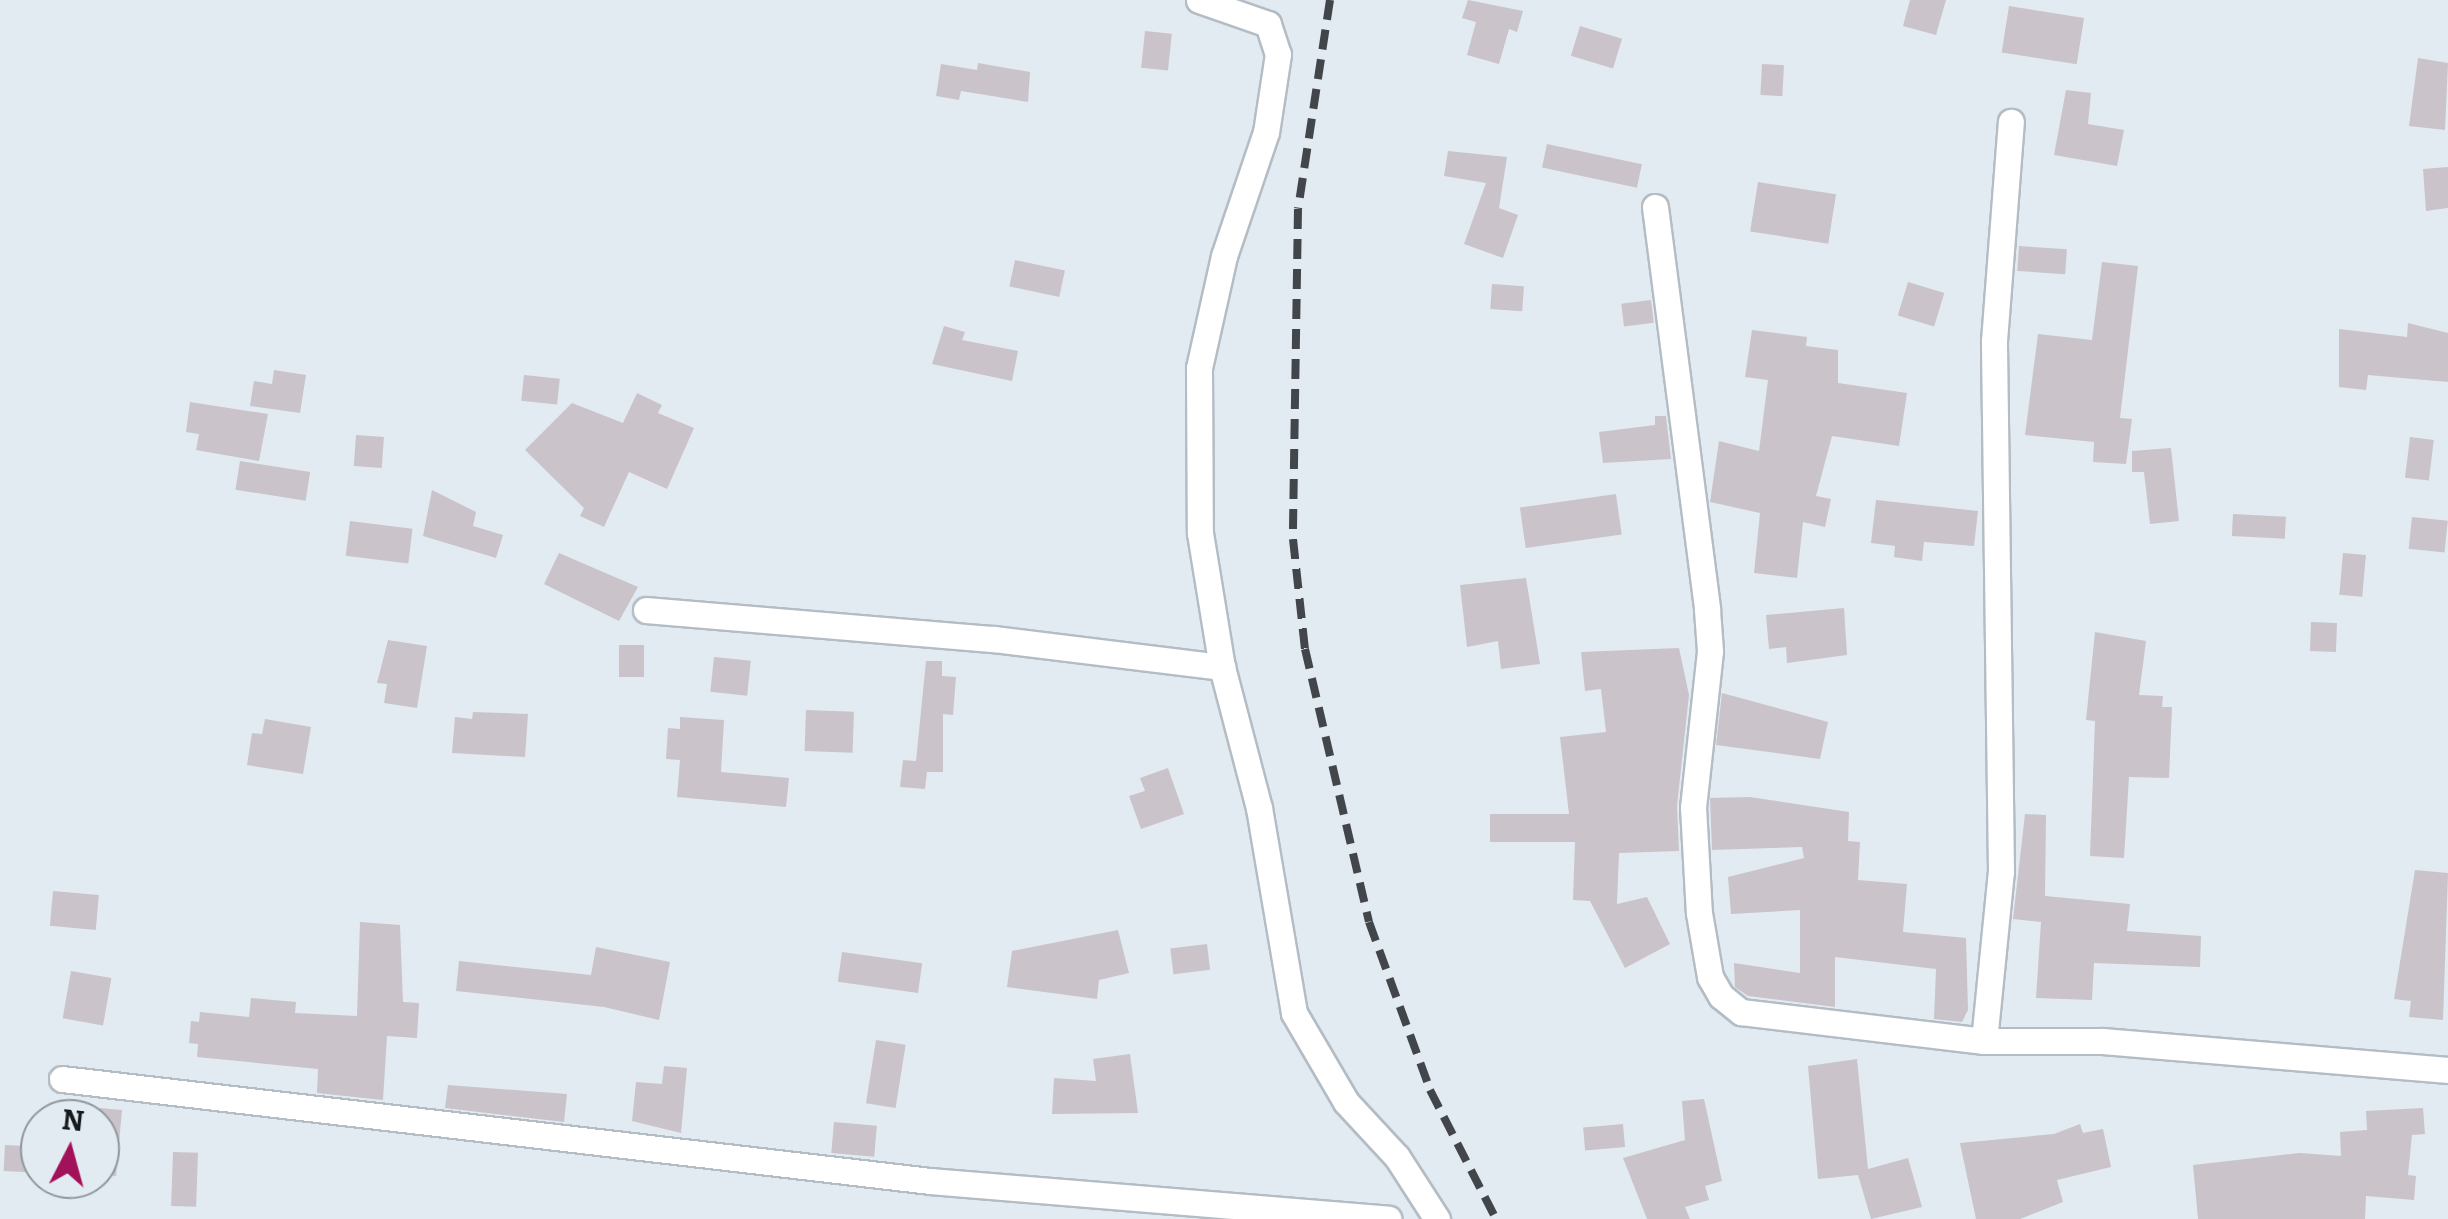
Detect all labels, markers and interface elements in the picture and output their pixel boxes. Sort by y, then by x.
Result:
north arrow [20,1099,120,1199]
text: N [61,1103,85,1138]

